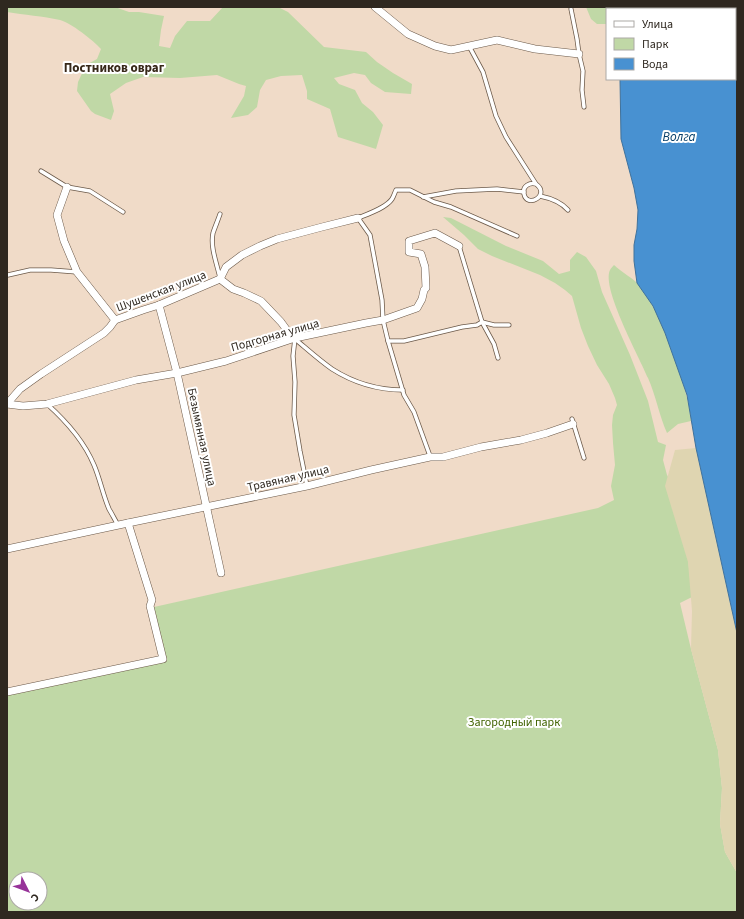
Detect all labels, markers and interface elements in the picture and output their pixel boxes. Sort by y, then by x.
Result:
legend [606,8,736,80]
text: Улица [642,16,673,33]
text: Парк [642,36,668,53]
text: Вода [642,56,668,73]
district label: Постников овраг [64,59,165,77]
water label: Волга [663,128,695,146]
street label: Шушенская улица [114,266,209,316]
street label: Подгорная улица [229,315,321,356]
street label: Безымянная улица [183,387,220,488]
street label: Травяная улица [246,461,331,496]
park label: Загородный парк [468,714,560,731]
north arrow [8,871,48,911]
text: С [27,890,43,905]

